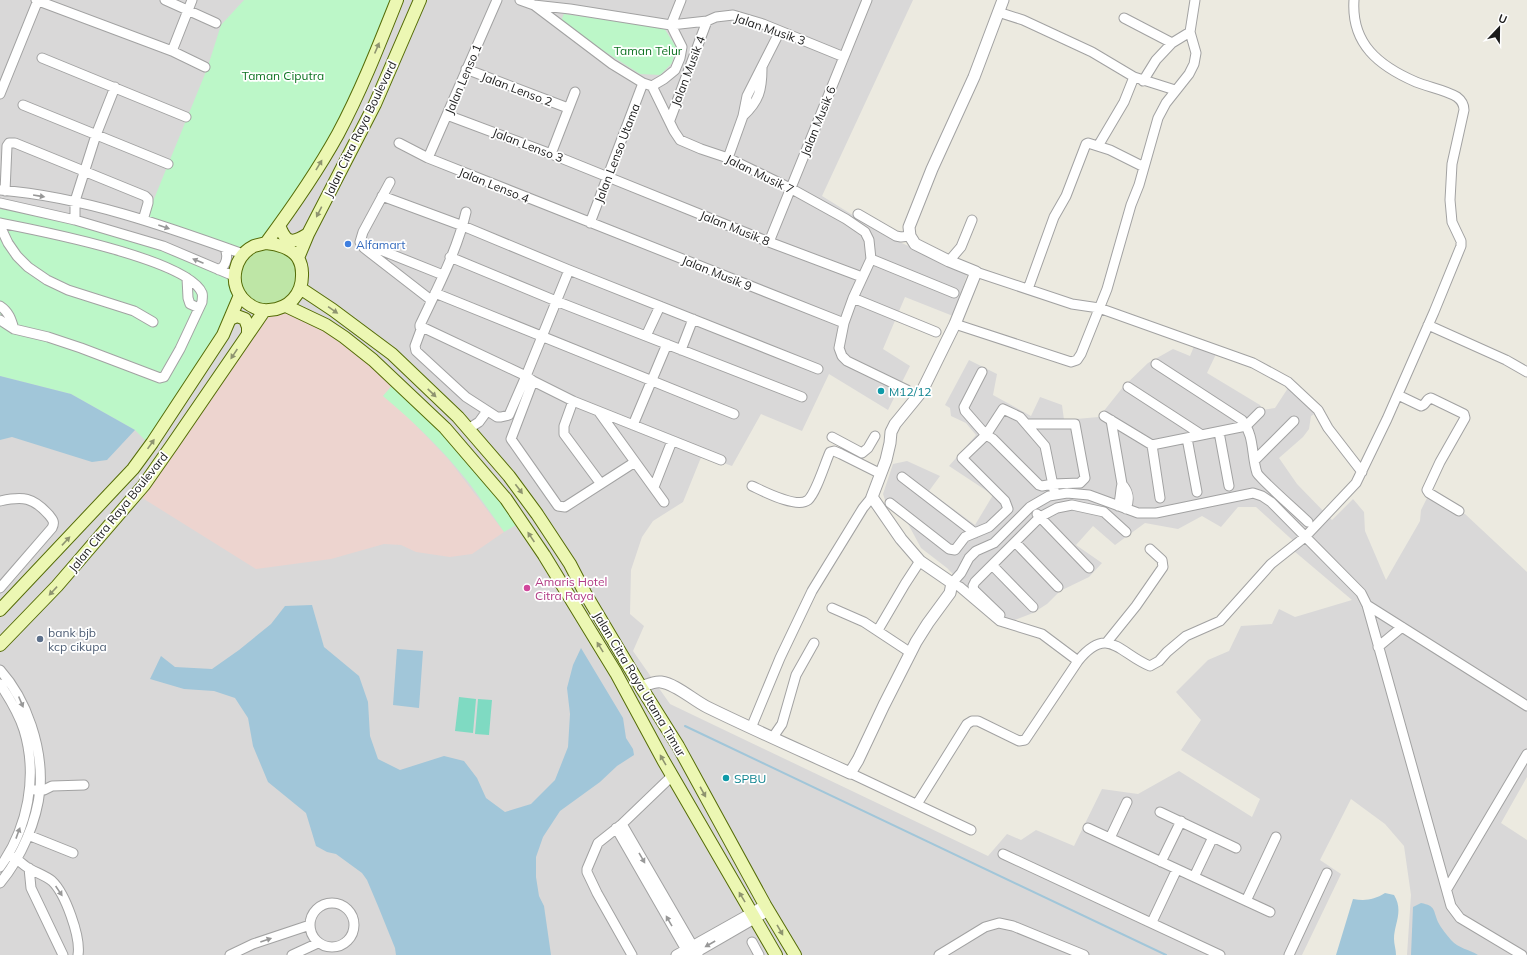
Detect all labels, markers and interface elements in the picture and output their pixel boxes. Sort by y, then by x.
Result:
north arrow [1479,8,1519,48]
street label: Jalan Musik 3 [733,10,807,48]
text: U [1496,11,1509,27]
street label: Jalan Musik 4 [668,34,708,108]
street label: Jalan Lenso 1 [442,42,484,116]
one-way arrow [374,43,380,54]
park label: Taman Telur [614,43,683,58]
street label: Jalan Citra Raya Boulevard [321,59,399,199]
park label: Taman Ciputra [242,68,324,83]
street label: Jalan Lenso 2 [480,69,554,109]
street label: Jalan Musik 6 [797,84,839,158]
street label: Jalan Lenso Utama [591,101,643,205]
street label: Jalan Lenso 3 [491,125,565,165]
street label: Jalan Musik 7 [723,151,797,197]
one-way arrow [316,159,323,171]
street label: Jalan Lenso 4 [457,164,531,206]
one-way arrow [33,193,45,199]
one-way arrow [316,206,322,218]
street label: Jalan Musik 8 [698,207,772,249]
one-way arrow [159,224,171,230]
place label: Alfamart [356,237,405,252]
marker: Alfamart [343,239,353,249]
street label: Jalan Musik 9 [680,252,754,294]
one-way arrow [192,258,204,264]
one-way arrow [328,306,338,314]
one-way arrow [230,349,238,359]
place label: M12/12 [889,384,932,399]
marker: M12/12 [876,386,886,396]
one-way arrow [427,388,437,398]
one-way arrow [147,438,155,449]
street label: Jalan Citra Raya Boulevard [65,449,171,575]
one-way arrow [515,484,523,495]
one-way arrow [527,532,535,542]
one-way arrow [61,536,70,547]
place label: Amaris Hotel Citra Raya [535,574,607,603]
marker: Amaris Hotel Citra Raya [522,583,532,593]
one-way arrow [49,586,58,595]
street label: Jalan Citra Raya Utama Timur [591,609,690,760]
place label: bank bjb kcp cikupa [48,625,107,654]
marker: bank bjb kcp cikupa [35,634,45,644]
one-way arrow [596,642,604,652]
one-way arrow [19,697,25,709]
one-way arrow [660,754,667,766]
place label: SPBU [734,771,766,786]
marker: SPBU [721,773,731,783]
one-way arrow [699,786,706,798]
one-way arrow [16,826,22,838]
one-way arrow [638,852,645,864]
one-way arrow [55,886,63,897]
one-way arrow [739,891,746,903]
one-way arrow [666,915,673,927]
one-way arrow [776,925,784,935]
one-way arrow [260,937,272,943]
one-way arrow [704,941,716,948]

